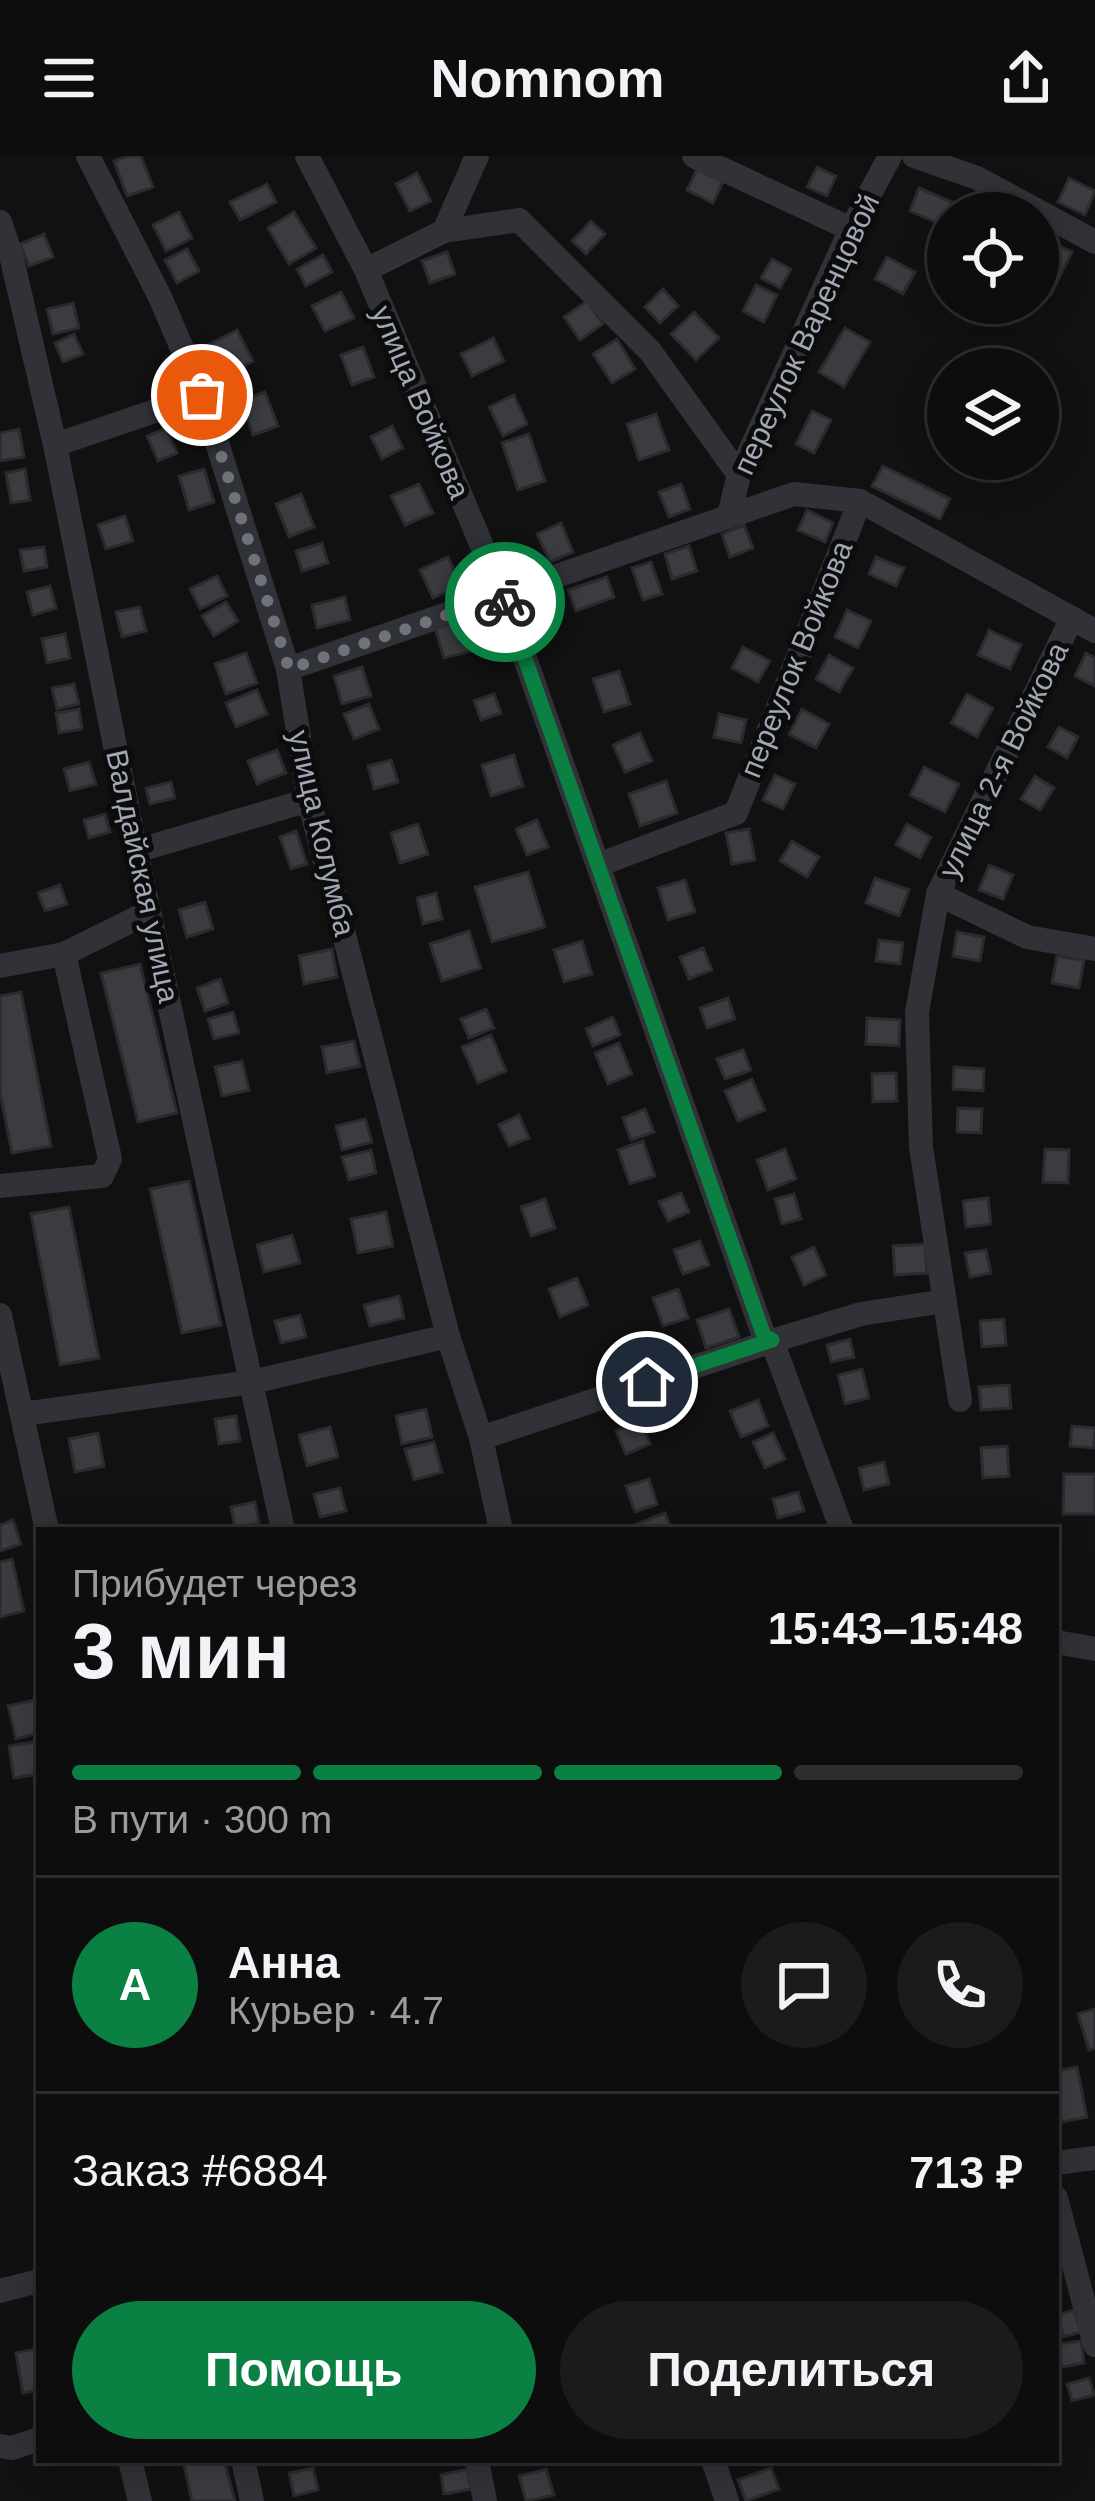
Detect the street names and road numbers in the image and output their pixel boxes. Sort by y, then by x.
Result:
street label: переулок Варенцовой [726,189,886,479]
street label: улица Войкова [365,300,477,504]
street label: переулок Войкова [733,536,859,782]
street label: улица 2-я Войкова [932,637,1075,883]
street label: улица Колумба [282,727,362,939]
street label: Валдайская улица [100,747,186,1006]

